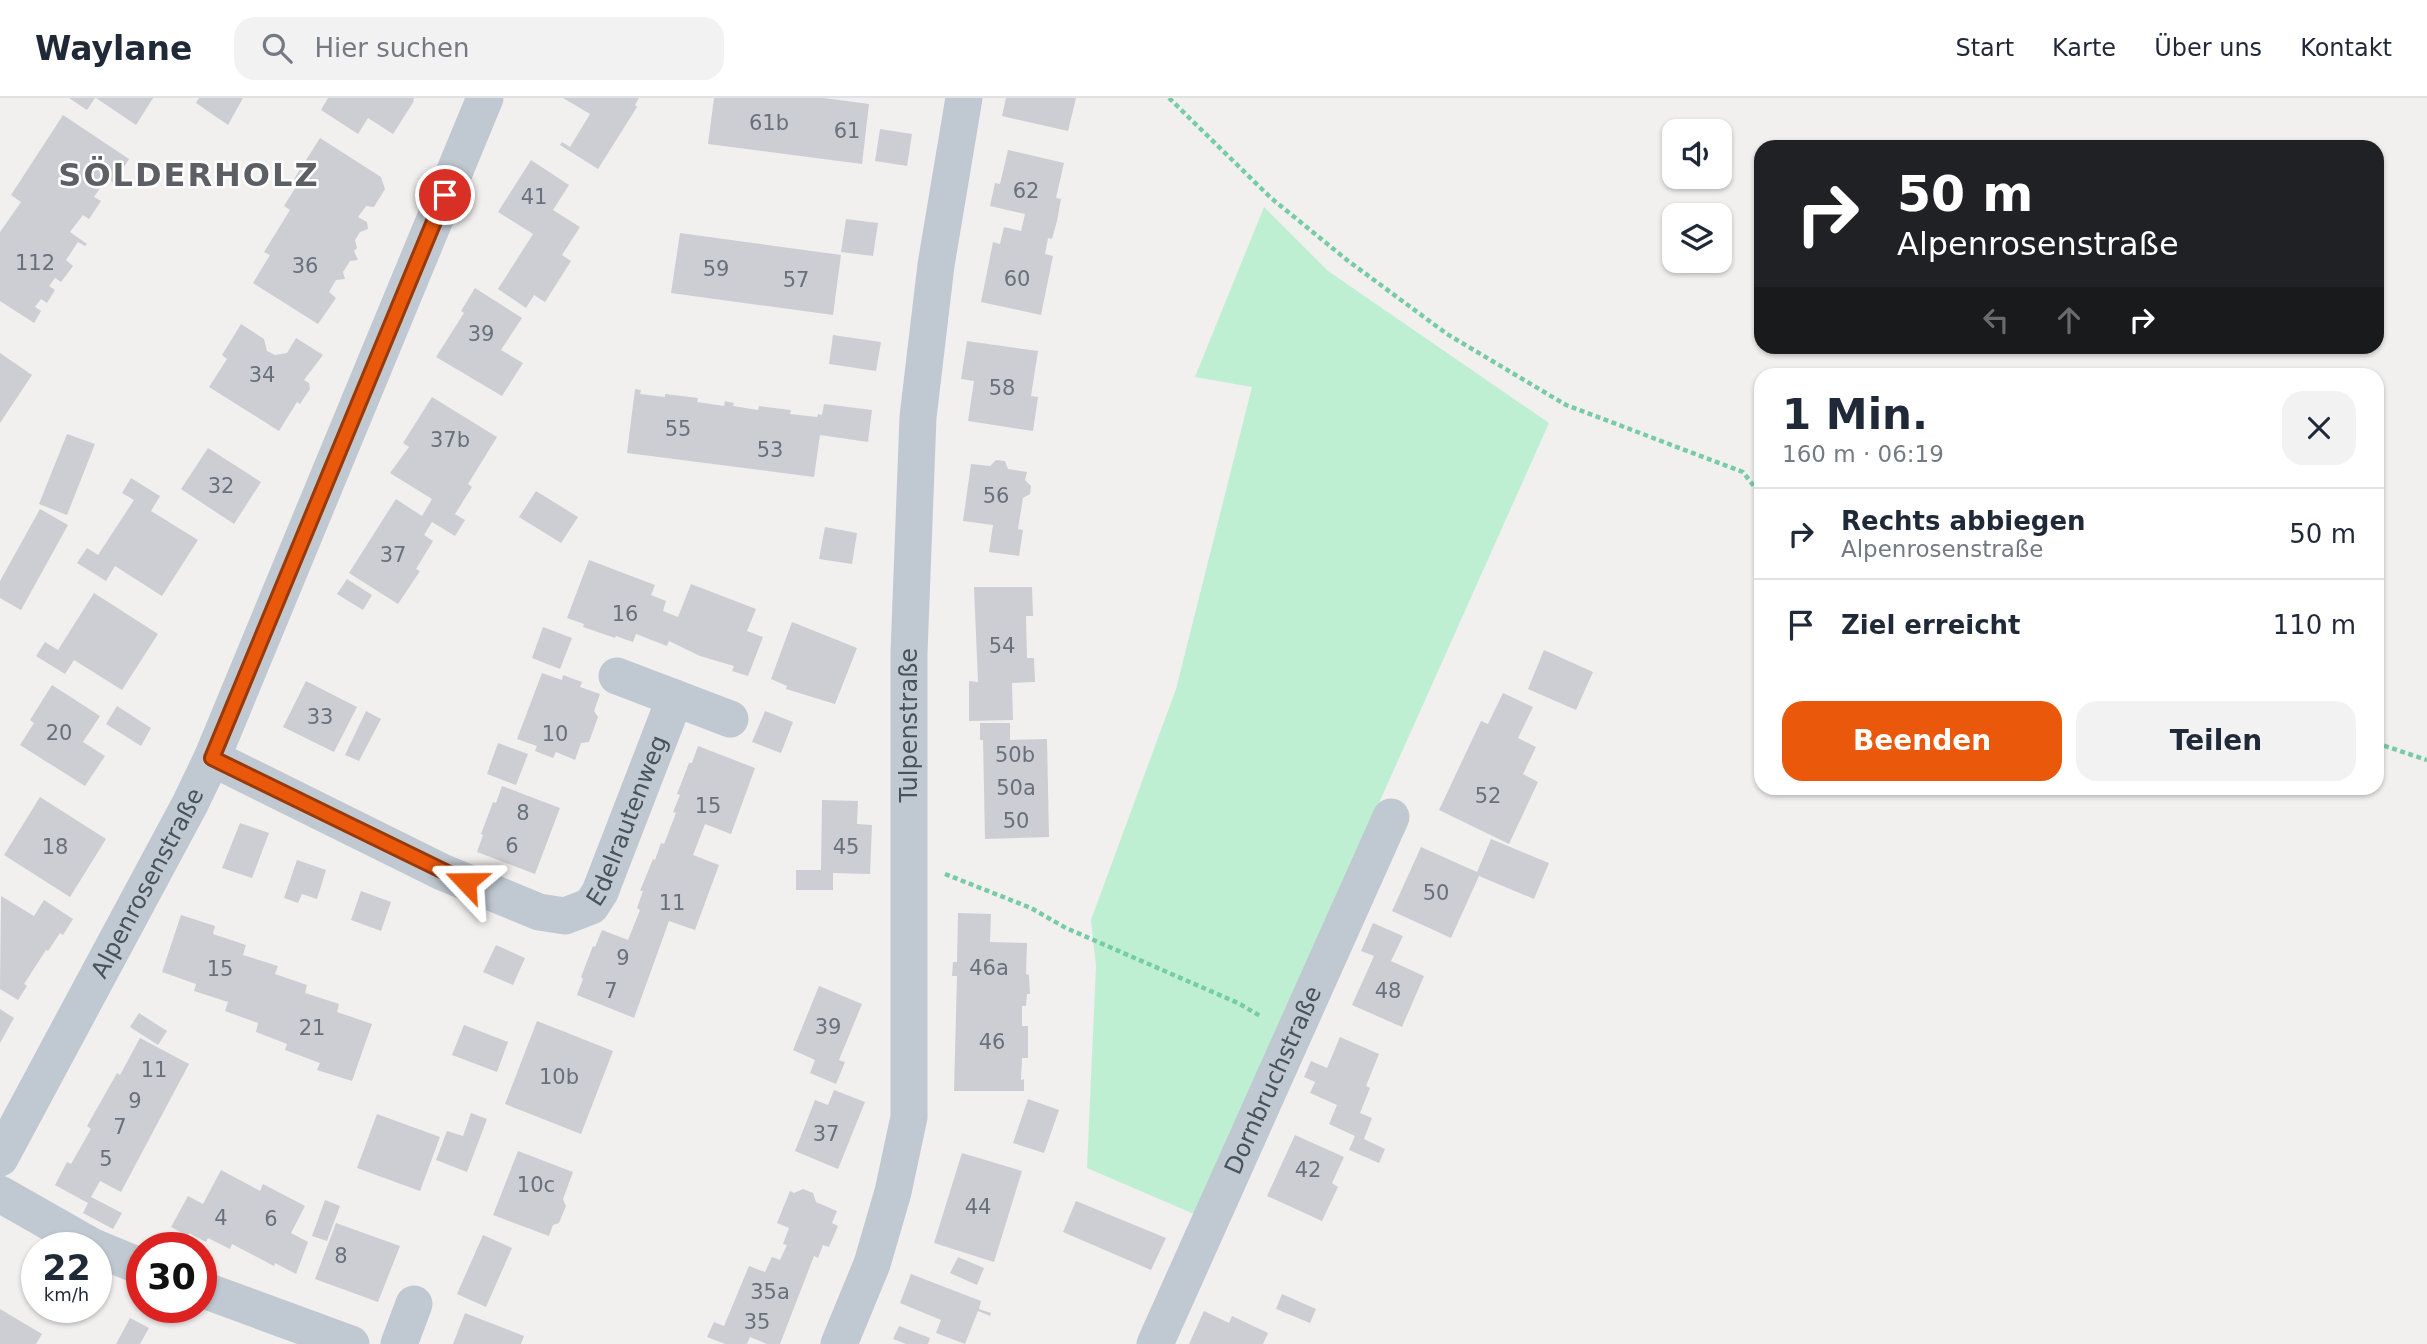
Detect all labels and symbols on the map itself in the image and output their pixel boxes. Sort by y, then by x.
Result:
house number: 61b [749,111,789,135]
house number: 61 [834,119,860,143]
district label: SÖLDERHOLZ [58,156,320,194]
pin [415,165,475,225]
house number: 62 [1013,179,1039,203]
house number: 41 [521,185,547,209]
house number: 112 [15,251,55,275]
house number: 36 [292,254,318,278]
house number: 59 [703,257,729,281]
house number: 60 [1004,267,1030,291]
house number: 57 [783,268,809,292]
house number: 39 [468,322,494,346]
house number: 34 [249,363,275,387]
house number: 58 [989,376,1015,400]
house number: 55 [665,417,691,441]
house number: 37b [430,428,470,452]
house number: 53 [757,438,783,462]
house number: 32 [208,474,234,498]
house number: 56 [983,484,1009,508]
house number: 37 [380,543,406,567]
house number: 16 [612,602,638,626]
house number: 54 [989,634,1015,658]
street label: Tulpenstraße [895,648,923,804]
house number: 33 [307,705,333,729]
house number: 20 [46,721,72,745]
house number: 10 [542,722,568,746]
street label: Edelrautenweg [581,731,673,911]
house number: 50b [995,743,1035,767]
house number: 50a [996,776,1036,800]
street label: Alpenrosenstraße [85,784,209,983]
house number: 52 [1475,784,1501,808]
house number: 15 [695,794,721,818]
house number: 8 [516,801,530,825]
house number: 50 [1003,809,1029,833]
house number: 6 [505,834,519,858]
house number: 18 [42,835,68,859]
house number: 45 [833,835,859,859]
position arrow [429,845,503,919]
house number: 50 [1423,881,1449,905]
house number: 11 [659,891,685,915]
house number: 9 [616,946,630,970]
house number: 46a [969,956,1009,980]
house number: 15 [207,957,233,981]
house number: 7 [604,979,618,1003]
house number: 48 [1375,979,1401,1003]
street label: Dornbruchstraße [1219,982,1327,1179]
house number: 39 [815,1015,841,1039]
house number: 21 [299,1016,325,1040]
house number: 46 [979,1030,1005,1054]
house number: 11 [141,1058,167,1082]
house number: 10b [539,1065,579,1089]
house number: 9 [128,1089,142,1113]
house number: 7 [113,1115,127,1139]
house number: 37 [813,1122,839,1146]
house number: 5 [99,1147,113,1171]
house number: 42 [1295,1158,1321,1182]
house number: 10c [517,1173,555,1197]
house number: 44 [965,1195,991,1219]
house number: 4 [214,1206,228,1230]
house number: 6 [264,1207,278,1231]
speed limit sign: 30 [126,1232,217,1323]
house number: 8 [334,1244,348,1268]
house number: 35a [750,1280,790,1304]
house number: 35 [744,1310,770,1334]

